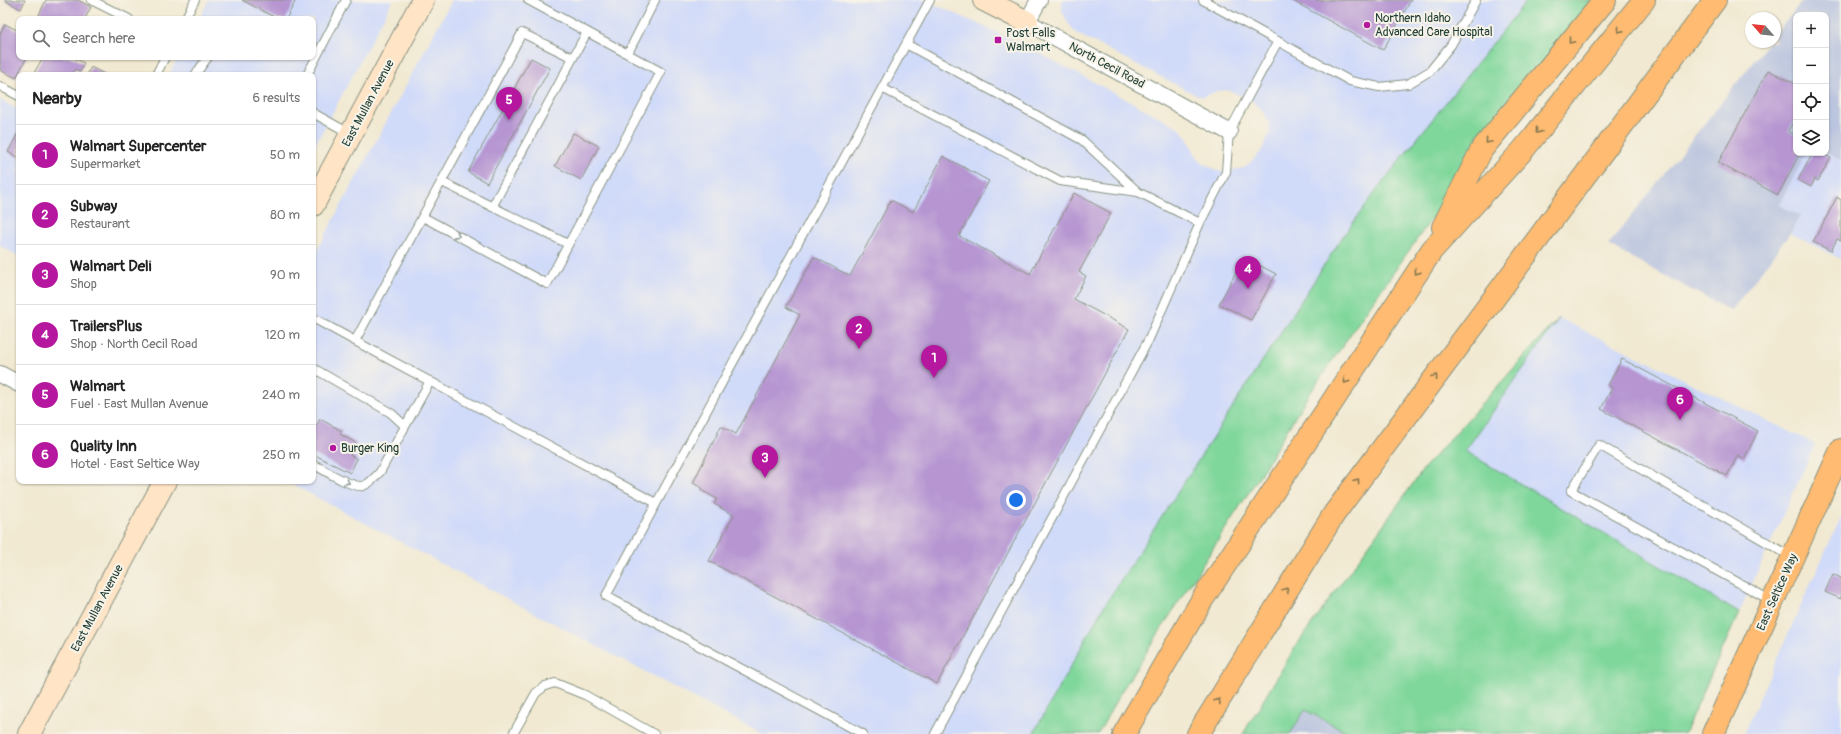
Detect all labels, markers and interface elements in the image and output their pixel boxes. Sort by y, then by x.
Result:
place label: Northern Idaho Advanced Care Hospital [1375,11,1493,40]
north arrow [1745,12,1781,48]
map controls [1793,12,1829,156]
button: + [1793,12,1829,48]
search box [16,16,316,60]
marker: Northern Idaho Advanced Care Hospital [1362,20,1372,30]
place label: Post Falls Walmart [1006,26,1056,55]
one-way arrow [1617,26,1624,33]
icon: search [30,27,52,49]
text: Search here [62,29,135,48]
marker: Post Falls Walmart [993,35,1003,45]
one-way arrow [1569,36,1576,43]
street label: North Cecil Road [1066,39,1147,92]
button: − [1793,48,1829,84]
street label: East Mullan Avenue [339,57,398,149]
button: locate [1793,84,1829,120]
pin: 5 [496,87,522,120]
text: Nearby [32,88,81,109]
text: 6 results [253,90,300,106]
button: layers [1793,120,1829,156]
one-way arrow [1536,127,1543,134]
one-way arrow [1486,136,1493,143]
text: Walmart Supercenter [70,137,206,156]
text: 1 [42,147,48,163]
text: 50 m [270,147,300,163]
text: Supermarket [70,156,141,172]
text: Subway [70,197,117,216]
text: 2 [41,207,49,223]
text: 80 m [270,207,300,223]
text: Restaurant [70,216,130,232]
one-way arrow [453,231,461,238]
pin: 4 [1235,256,1261,289]
text: Walmart Deli [70,257,151,276]
text: 3 [41,267,49,283]
text: 90 m [270,267,300,283]
one-way arrow [1415,268,1422,275]
text: Shop [70,276,97,292]
pin: 2 [846,316,872,349]
text: TrailersPlus [70,317,142,336]
text: 4 [41,327,49,343]
text: 120 m [264,327,300,343]
text: Shop · North Cecil Road [70,336,198,352]
pin: 1 [921,345,947,378]
one-way arrow [1430,374,1438,381]
text: Walmart [70,377,125,396]
one-way arrow [1343,377,1351,384]
text: 5 [41,387,49,403]
text: 240 m [262,387,300,403]
pin: 6 [1667,387,1693,420]
text: Fuel · East Mullan Avenue [70,396,208,412]
text: Quality Inn [70,437,137,456]
place label: Burger King [341,441,399,456]
marker: Burger King [328,443,338,453]
pin: 3 [752,445,778,478]
text: 6 [41,447,49,463]
text: 250 m [262,447,300,463]
text: Hotel · East Seltice Way [70,456,200,472]
one-way arrow [343,477,351,485]
one-way arrow [1353,479,1360,486]
your location [1006,490,1026,510]
street label: East Seltice Way [1754,551,1801,633]
street label: East Mullan Avenue [68,562,127,654]
one-way arrow [1282,587,1289,594]
one-way arrow [1214,698,1221,705]

